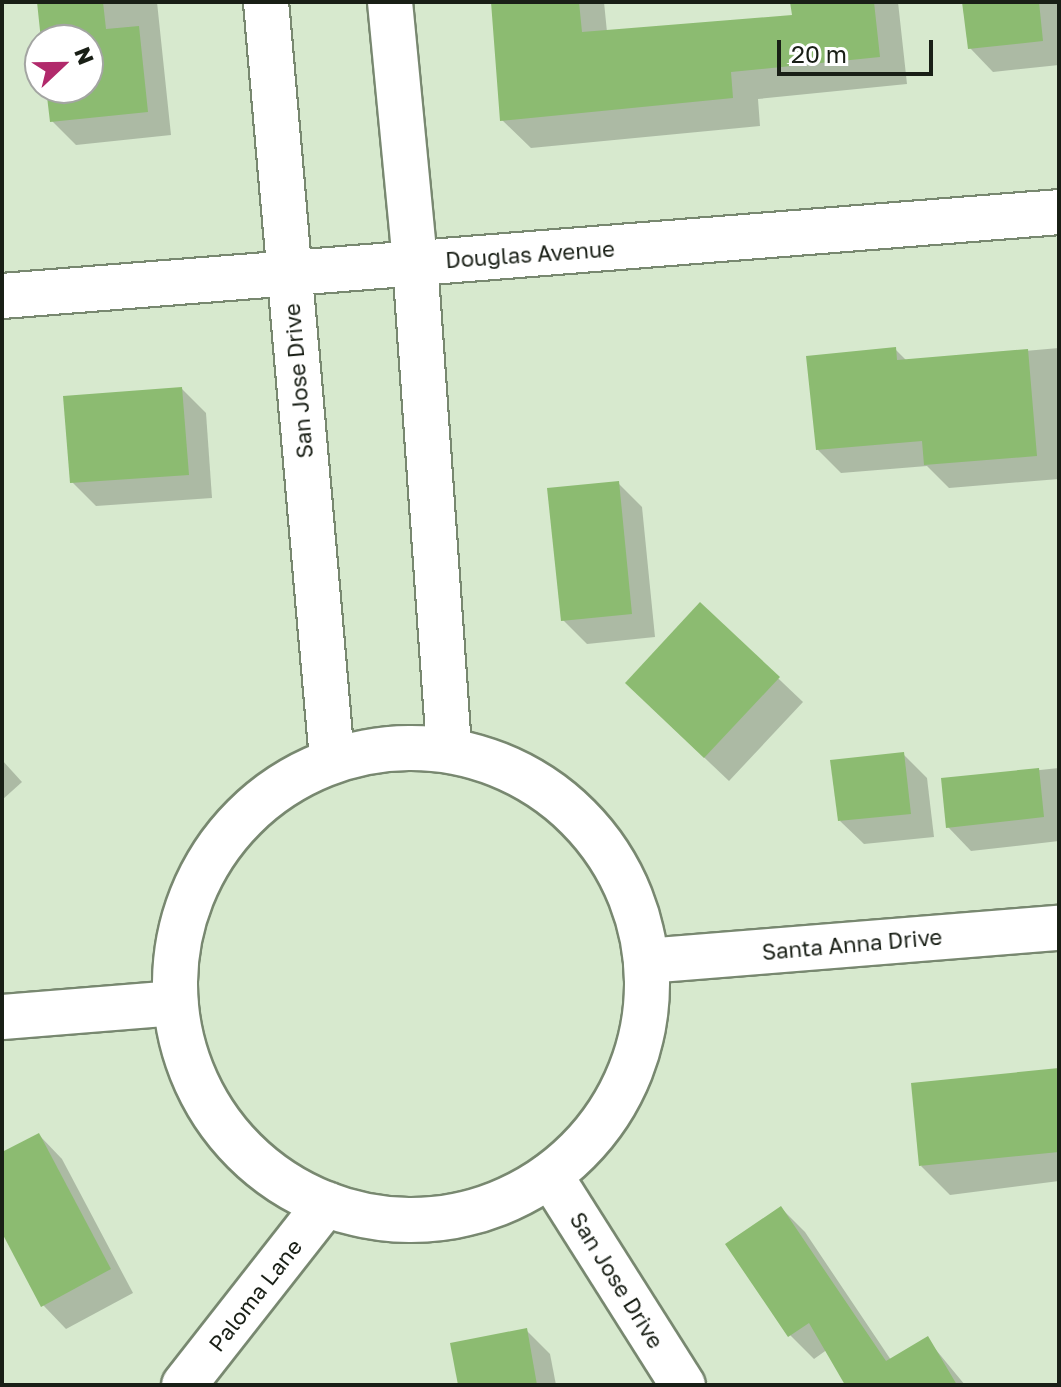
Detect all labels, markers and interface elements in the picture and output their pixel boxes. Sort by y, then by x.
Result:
north arrow [24,24,104,104]
scale bar [781,24,937,74]
text: 20 m [791,39,847,68]
text: N [69,43,101,68]
street label: Douglas Avenue [444,235,616,273]
street label: San Jose Drive [278,302,318,460]
street label: Santa Anna Drive [761,923,943,965]
street label: San Jose Drive [565,1207,669,1353]
street label: Paloma Lane [203,1233,307,1357]

